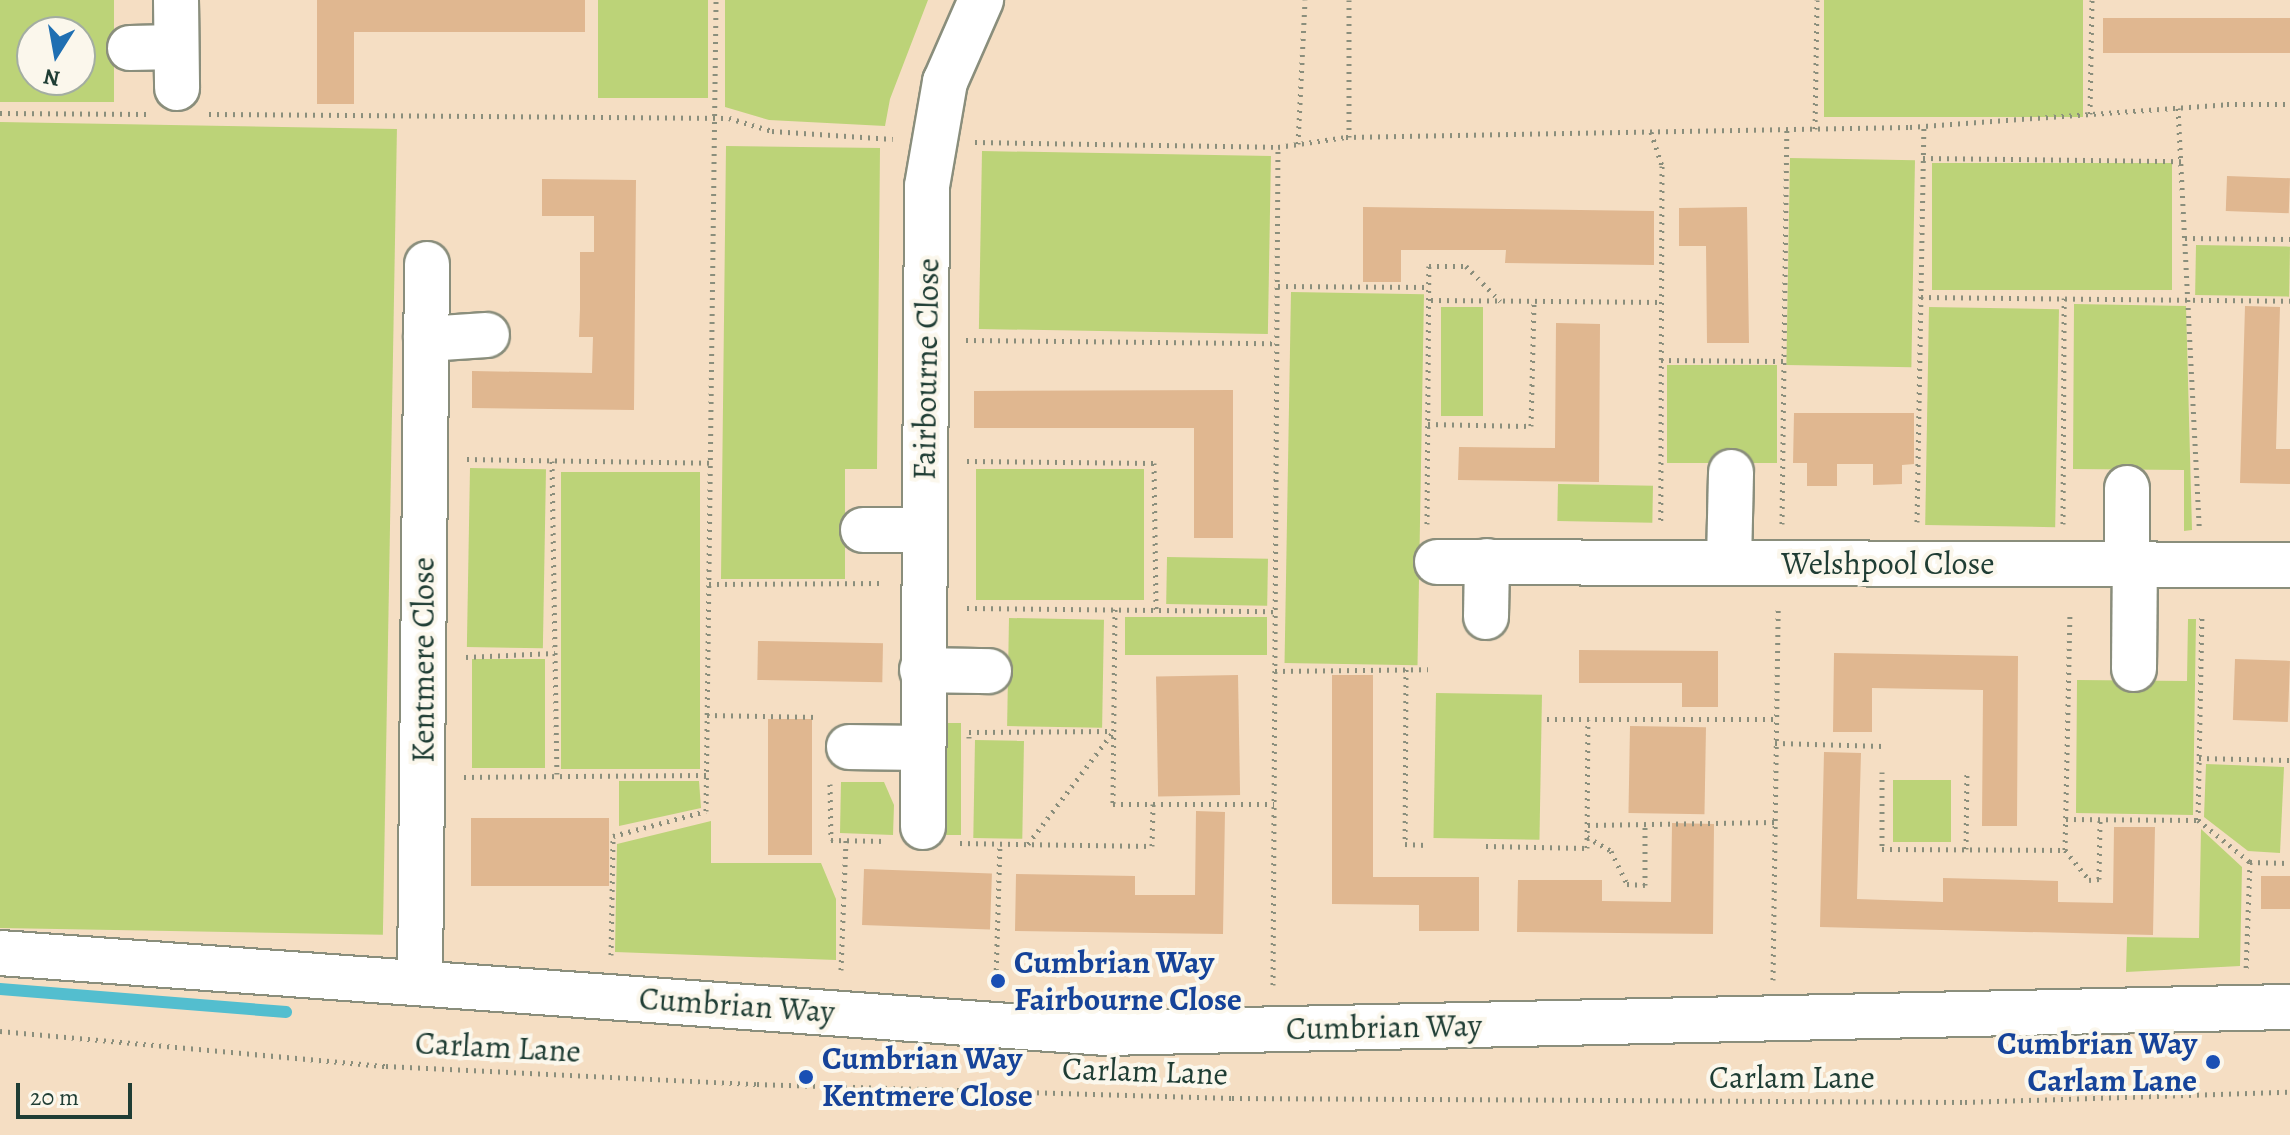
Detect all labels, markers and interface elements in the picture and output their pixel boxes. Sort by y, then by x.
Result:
north arrow [16,16,96,96]
text: N [41,61,63,94]
street label: Fairbourne Close [905,258,947,480]
street label: Welshpool Close [1781,544,1995,582]
street label: Kentmere Close [404,557,442,763]
place label: Cumbrian Way Fairbourne Close [1014,944,1242,1019]
marker: Cumbrian Way Fairbourne Close [989,972,1007,990]
street label: Cumbrian Way [638,979,836,1031]
street label: Cumbrian Way [1286,1006,1482,1048]
street label: Carlam Lane [414,1023,582,1071]
place label: Cumbrian Way Carlam Lane [1997,1025,2197,1100]
place label: Cumbrian Way Kentmere Close [822,1040,1033,1115]
street label: Carlam Lane [1061,1049,1229,1093]
marker: Cumbrian Way Carlam Lane [2204,1053,2222,1071]
street label: Carlam Lane [1709,1058,1875,1096]
scale bar [20,1067,136,1117]
marker: Cumbrian Way Kentmere Close [797,1068,815,1086]
text: 20 m [30,1081,79,1113]

